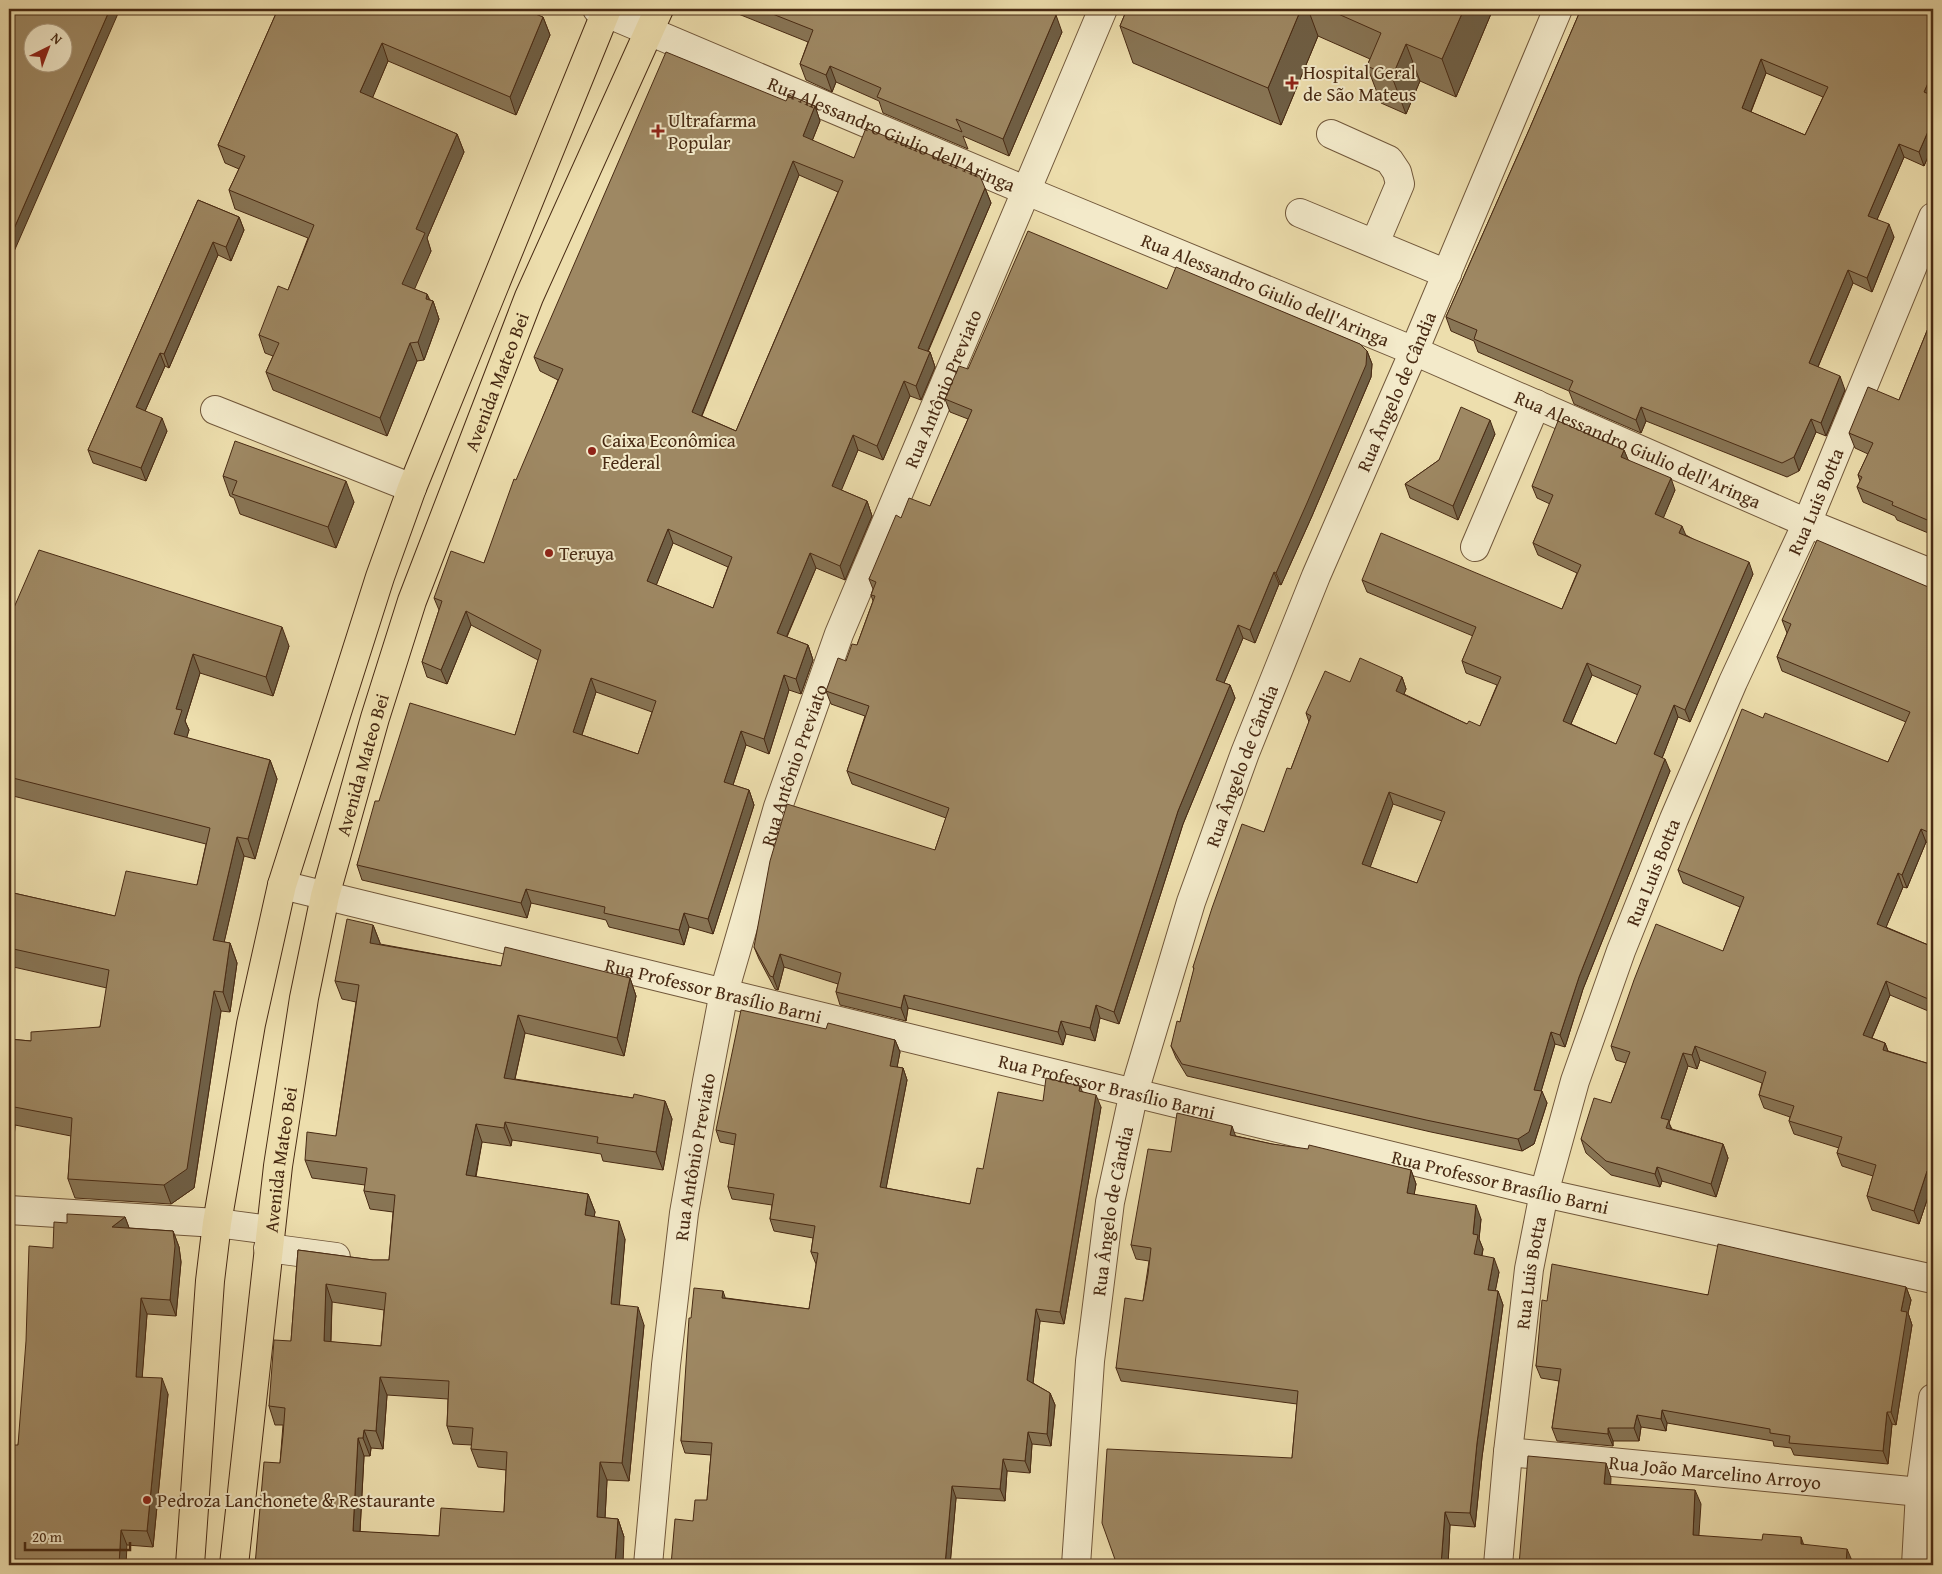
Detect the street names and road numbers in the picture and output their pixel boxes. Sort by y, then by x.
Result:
street label: Rua Alessandro Giulio dell'Aringa [764,69,1020,199]
street label: Rua Alessandro Giulio dell'Aringa [1137,226,1394,353]
street label: Rua Antônio Previato [897,305,989,472]
street label: Rua Ângelo de Cândia [1349,307,1443,476]
street label: Avenida Mateo Bei [457,308,536,455]
street label: Rua Alessandro Giulio dell'Aringa [1510,383,1765,515]
street label: Rua Luis Botta [1780,444,1850,560]
street label: Rua Antônio Previato [753,680,834,849]
street label: Rua Ângelo de Cândia [1198,680,1285,851]
street label: Avenida Mateo Bei [329,690,396,839]
street label: Rua Luis Botta [1618,814,1687,930]
street label: Rua Professor Brasílio Barni [602,950,825,1030]
street label: Rua Professor Brasílio Barni [996,1046,1218,1126]
street label: Rua Antônio Previato [667,1070,722,1242]
street label: Avenida Mateo Bei [257,1085,304,1234]
street label: Rua Ângelo de Cândia [1084,1124,1140,1298]
street label: Rua Professor Brasílio Barni [1389,1142,1612,1221]
street label: Rua Luis Botta [1508,1214,1553,1331]
street label: Rua João Marcelino Arroyo [1608,1448,1822,1496]

